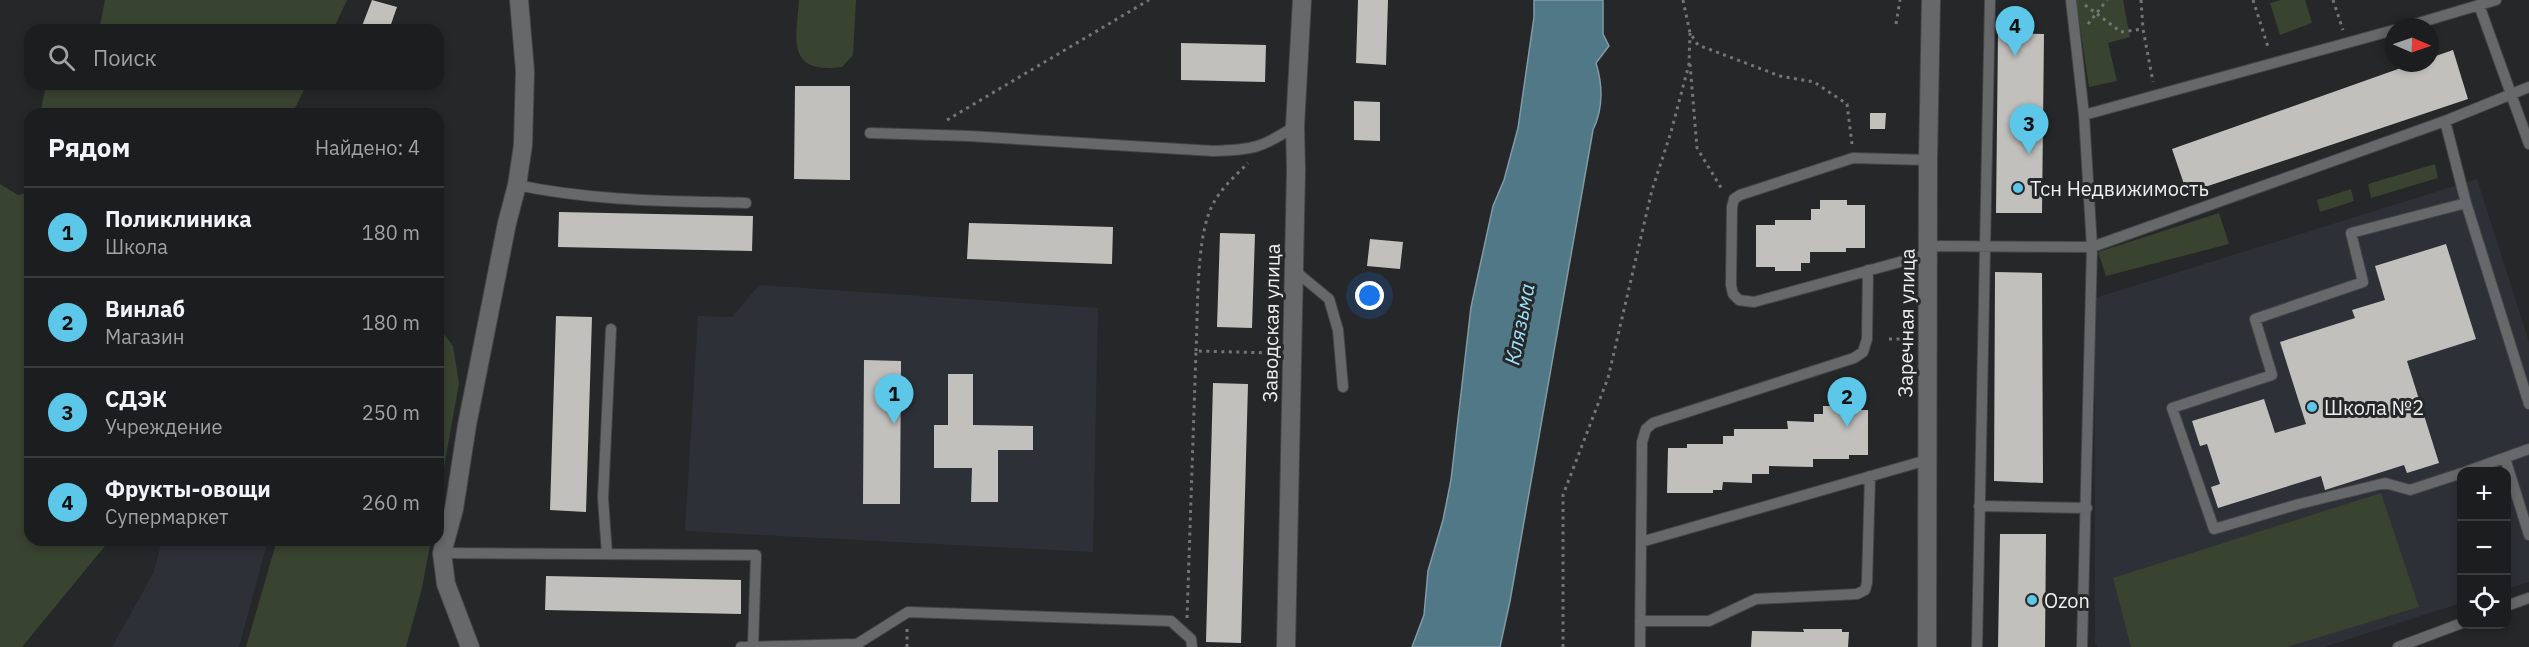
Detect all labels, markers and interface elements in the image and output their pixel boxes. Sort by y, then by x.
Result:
pin: 4 [1996,7,2034,56]
north arrow [2385,18,2439,72]
search box [24,24,444,90]
icon: search [45,41,78,74]
text: Поиск [93,43,157,72]
pin: 3 [2010,104,2048,154]
text: Рядом [48,130,130,164]
text: Найдено: 4 [315,134,420,161]
place label: Тсн Недвижимость [2030,175,2209,202]
marker: Тсн Недвижимость [2011,181,2025,195]
text: Поликлиника [105,204,252,233]
text: 1 [62,219,74,246]
text: 180 m [362,219,420,246]
text: Школа [105,233,168,260]
street label: Заводская улица [1256,243,1286,403]
street label: Заречная улица [1891,248,1921,398]
your location [1355,281,1384,310]
water label: Клязьма [1497,281,1541,367]
text: Винлаб [105,294,185,323]
text: 2 [62,309,74,336]
text: 180 m [362,309,420,336]
text: Магазин [105,323,185,350]
pin: 1 [874,374,914,424]
pin: 2 [1828,378,1866,427]
text: СДЭК [105,384,167,413]
place label: Школа №2 [2324,394,2424,421]
text: 3 [62,399,74,426]
text: 250 m [362,399,420,426]
marker: Школа №2 [2305,400,2319,414]
text: Учреждение [105,413,222,440]
map controls [2457,467,2511,629]
button: + [2457,467,2511,521]
text: Фрукты-овощи [105,474,271,503]
text: 4 [62,489,74,516]
text: 260 m [362,489,420,516]
text: Супермаркет [105,503,228,530]
button: − [2457,521,2511,575]
button: locate [2457,575,2511,629]
place label: Ozon [2044,587,2090,614]
marker: Ozon [2025,593,2039,607]

